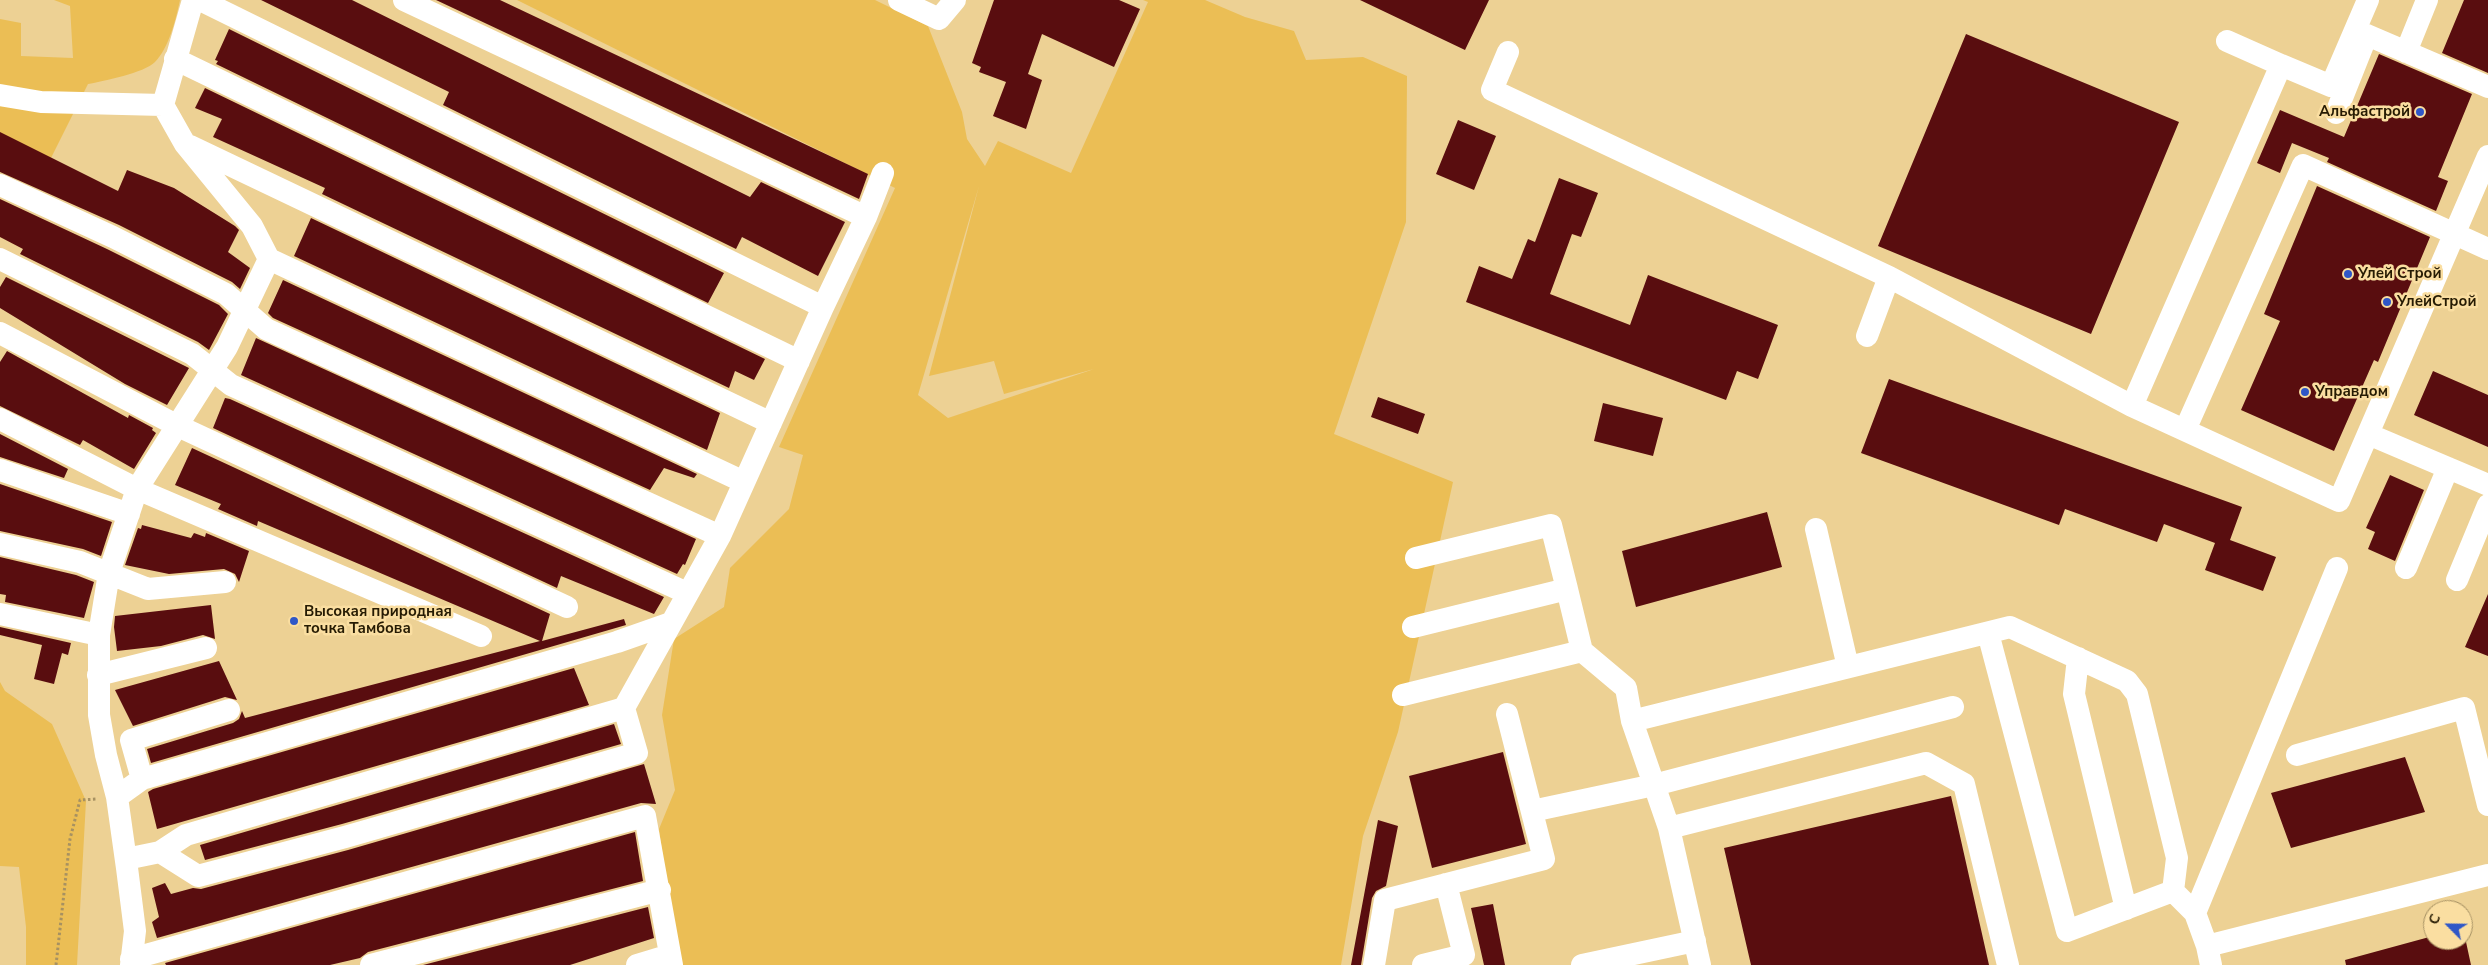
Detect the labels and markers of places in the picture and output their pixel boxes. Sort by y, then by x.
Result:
place label: Альфастрой [2319,103,2410,121]
marker: Альфастрой [2414,106,2426,118]
place label: Улей Строй [2358,265,2442,283]
marker: Улей Строй [2342,268,2354,280]
place label: УлейСтрой [2397,293,2476,311]
marker: УлейСтрой [2381,296,2393,308]
place label: Управдом [2315,383,2388,401]
marker: Управдом [2299,386,2311,398]
place label: Высокая природная точка Тамбова [304,603,452,638]
marker: Высокая природная точка Тамбова [288,615,300,627]

